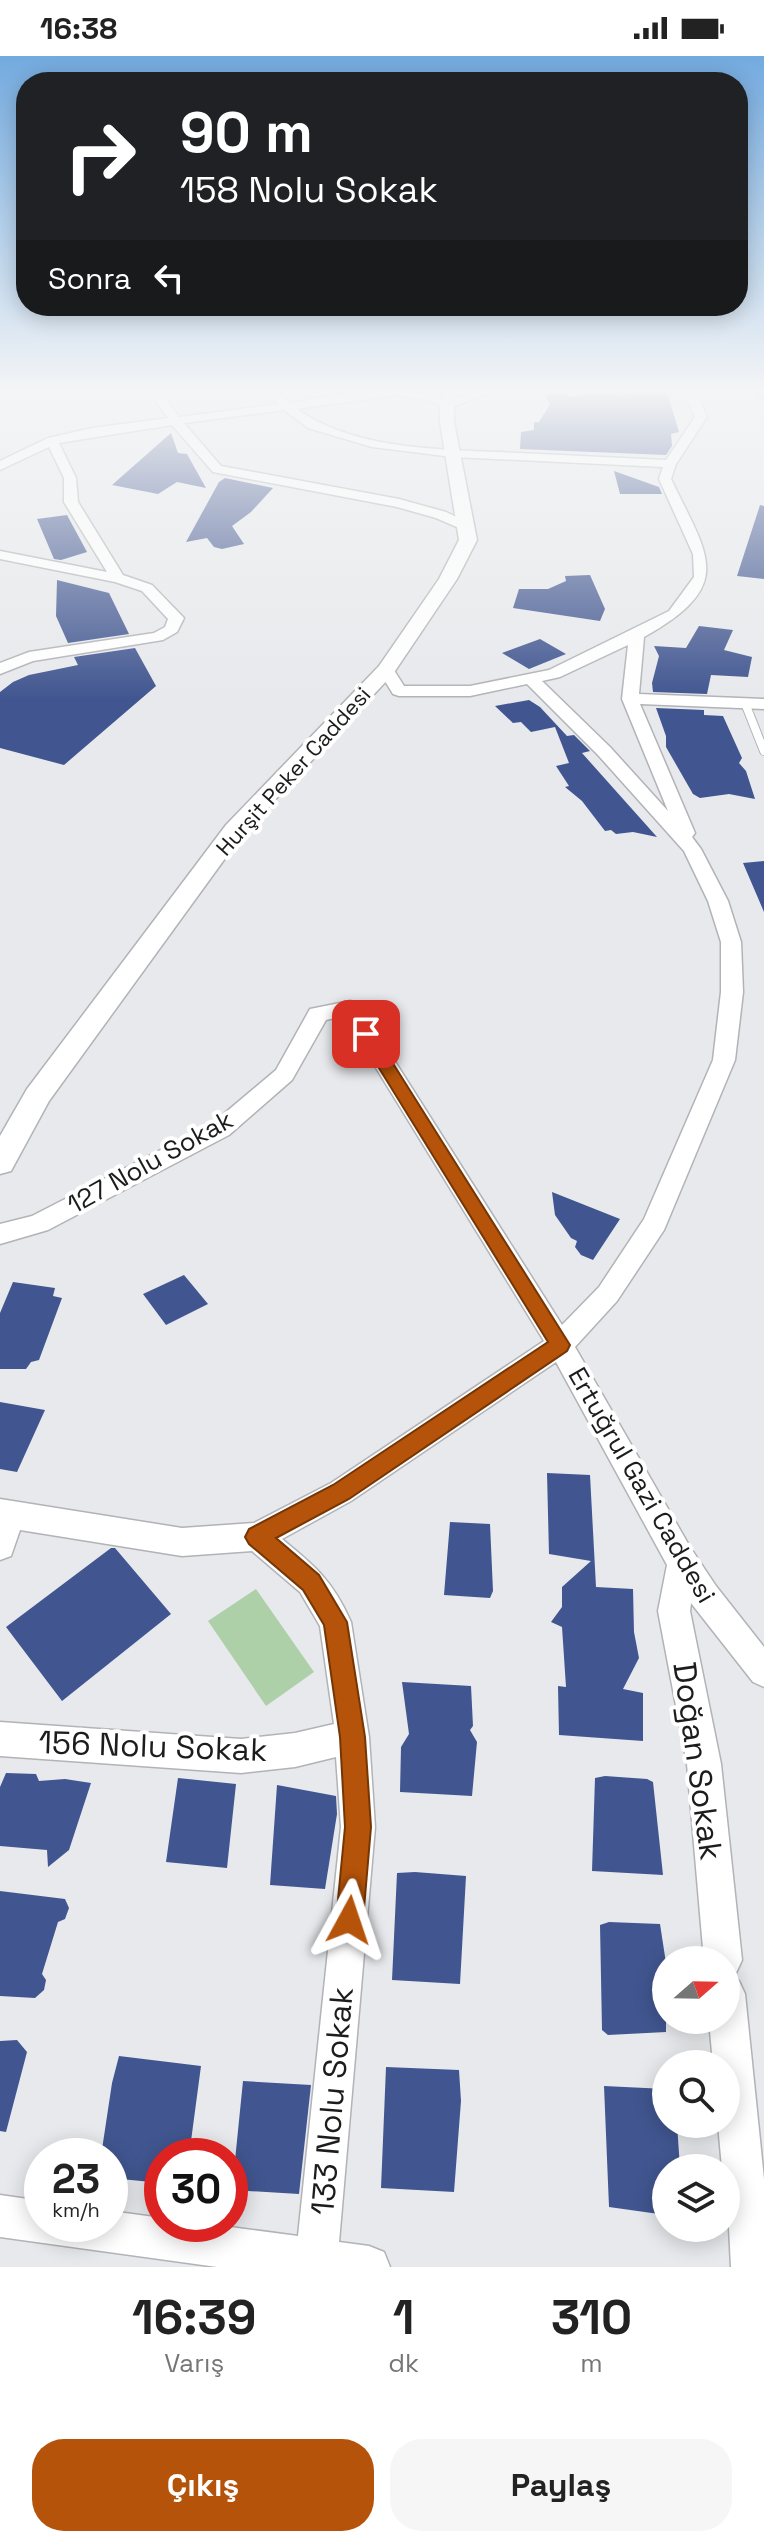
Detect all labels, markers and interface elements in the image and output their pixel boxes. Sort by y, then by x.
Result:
text: 16:38 [40,9,117,48]
text: 90 m [180,97,313,168]
icon: right [48,104,152,208]
text: 158 Nolu Sokak [180,167,438,213]
icon: left [147,256,191,300]
text: Sonra [48,259,131,298]
street label: Hurşit Peker Caddesi [210,681,376,861]
pin [332,1000,400,1068]
icon: arrive [344,1012,388,1056]
street label: 127 Nolu Sokak [61,1102,239,1222]
street label: Ertuğrul Gazi Caddesi [561,1361,723,1609]
street label: Doğan Sokak [664,1659,732,1863]
street label: 156 Nolu Sokak [38,1722,268,1770]
position arrow [307,1878,391,1962]
north arrow [652,1946,740,2034]
map controls [652,1946,740,2242]
street label: 133 Nolu Sokak [302,1985,362,2217]
button: search [652,2050,740,2138]
speed limit sign: 30 [144,2138,248,2242]
text: 23 [52,2154,100,2205]
button: layers [652,2154,740,2242]
text: km/h [52,2197,100,2223]
text: 16:39 [132,2287,256,2348]
text: 1 [393,2287,415,2348]
text: 310 [551,2287,632,2348]
text: Varış [164,2346,224,2380]
text: dk [388,2346,419,2380]
text: m [580,2346,603,2380]
button: Çıkış [32,2439,374,2531]
button: Paylaş [390,2439,732,2531]

